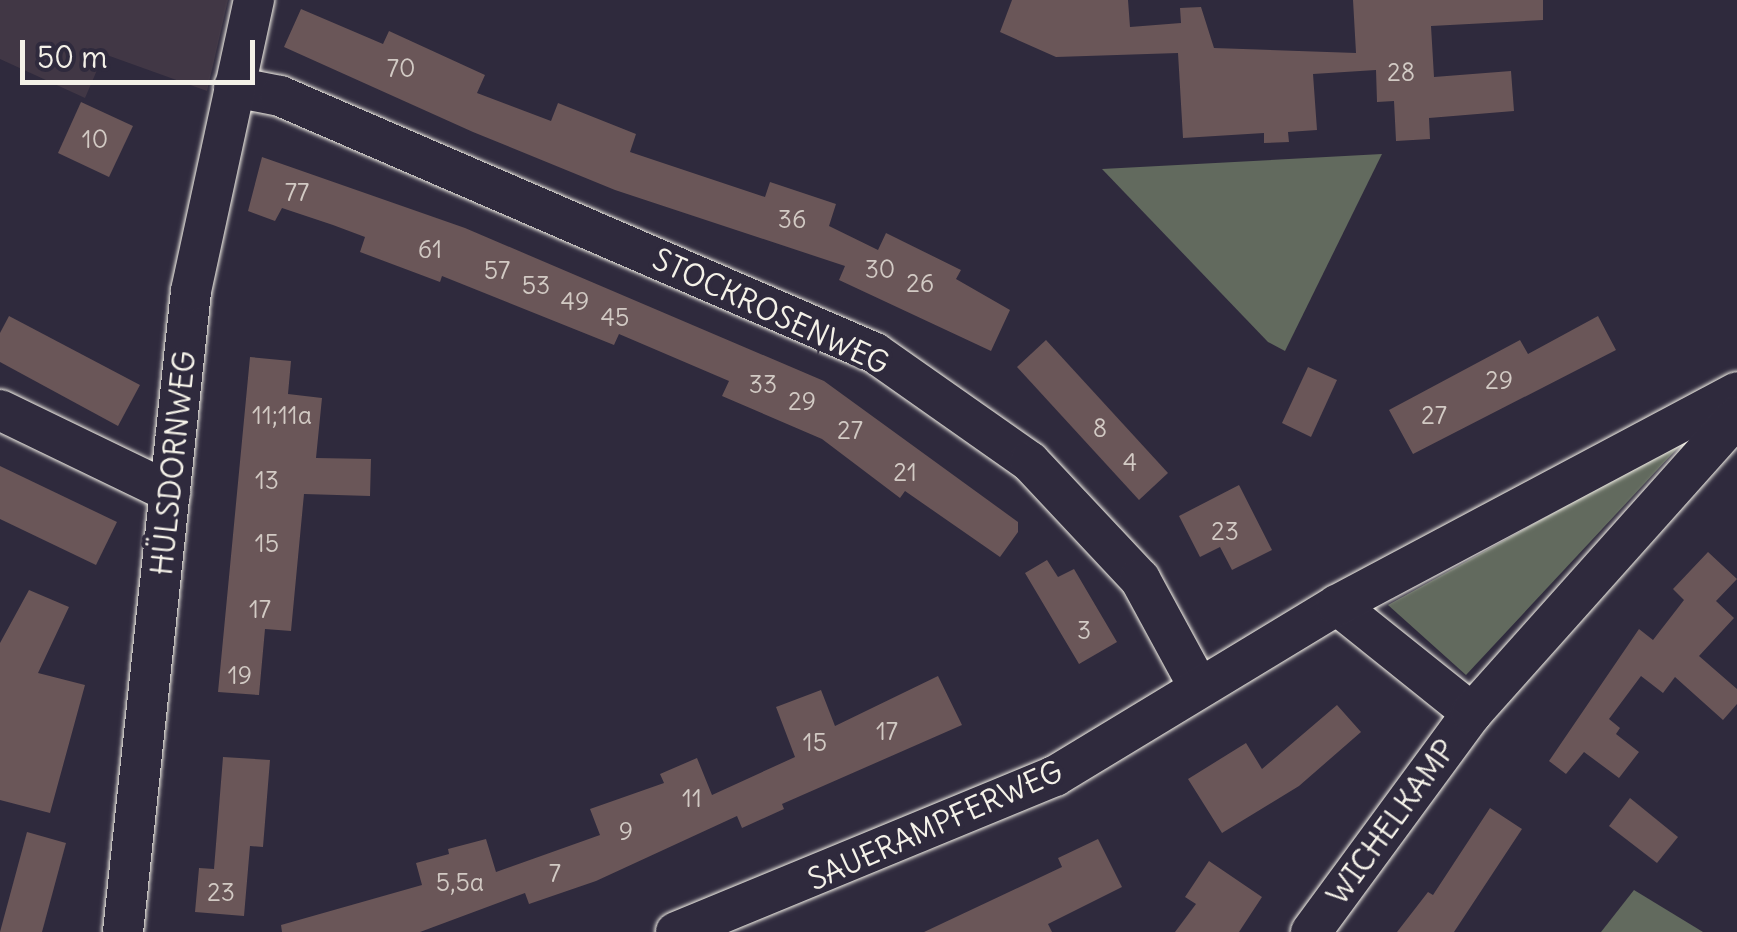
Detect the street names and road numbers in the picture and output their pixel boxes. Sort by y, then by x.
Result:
street label: STOCKROSENWEG [647,241,895,381]
street label: HÜLSDORNWEG [143,349,203,577]
street label: WICHELKAMP [1319,733,1463,911]
street label: SAUERAMPFERWEG [802,753,1068,897]

